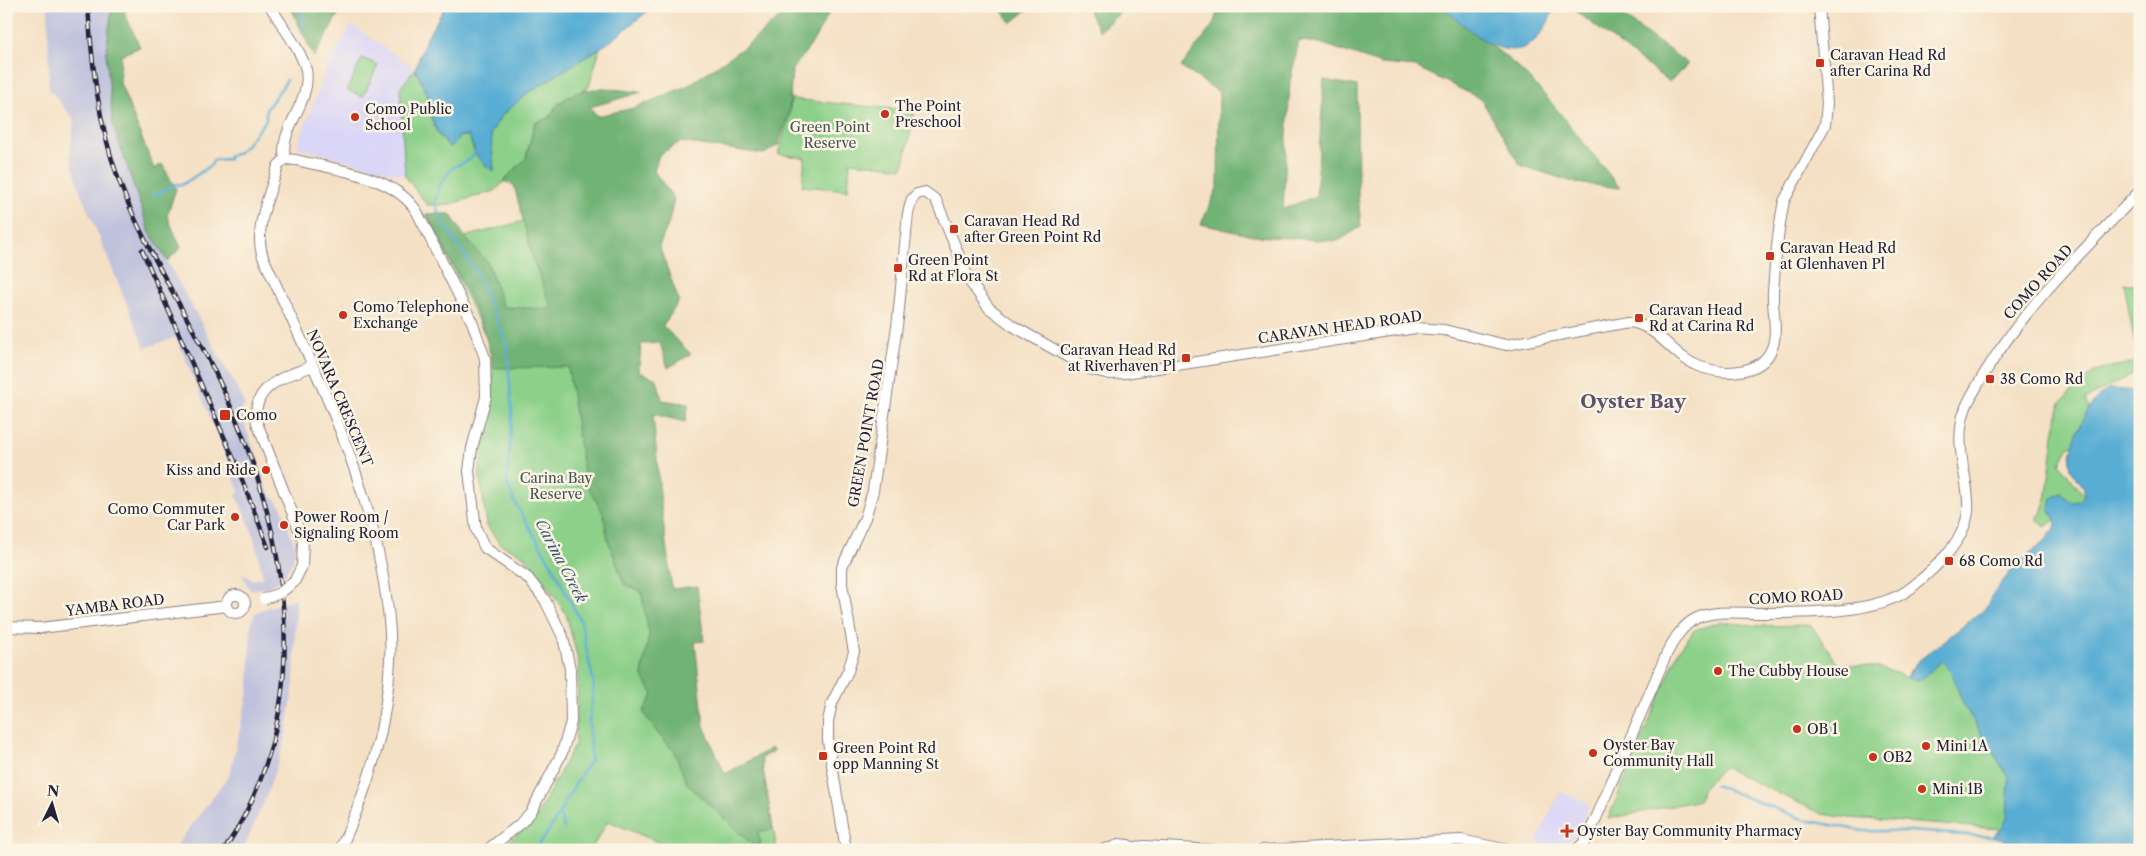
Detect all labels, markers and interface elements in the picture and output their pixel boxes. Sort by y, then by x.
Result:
place label: Caravan Head Rd after Carina Rd [1830,46,1946,80]
marker: Caravan Head Rd after Carina Rd [1814,57,1826,69]
place label: The Point Preschool [895,97,961,131]
place label: Como Public School [365,100,452,134]
marker: The Point Preschool [879,108,891,120]
marker: Como Public School [349,111,361,123]
park label: Green Point Reserve [790,118,870,152]
place label: Caravan Head Rd after Green Point Rd [964,212,1102,246]
marker: Caravan Head Rd after Green Point Rd [948,223,960,235]
place label: Caravan Head Rd at Glenhaven Pl [1780,239,1896,273]
street label: COMO ROAD [2000,241,2076,323]
marker: Caravan Head Rd at Glenhaven Pl [1764,250,1776,262]
place label: Green Point Rd at Flora St [908,251,999,285]
marker: Green Point Rd at Flora St [892,262,904,274]
place label: Como Telephone Exchange [353,298,469,332]
place label: Caravan Head Rd at Carina Rd [1649,301,1755,335]
street label: CARAVAN HEAD ROAD [1257,307,1423,347]
marker: Como Telephone Exchange [337,309,349,321]
marker: Caravan Head Rd at Carina Rd [1633,312,1645,324]
street label: NOVARA CRESCENT [303,327,377,470]
place label: Caravan Head Rd at Riverhaven Pl [1060,341,1176,375]
marker: Caravan Head Rd at Riverhaven Pl [1180,352,1192,364]
street label: GREEN POINT ROAD [844,357,888,509]
place label: 38 Como Rd [2000,370,2084,388]
marker: 38 Como Rd [1984,373,1996,385]
district label: Oyster Bay [1580,390,1687,413]
place label: Como [236,406,277,424]
marker: Como [218,408,232,422]
place label: Kiss and Ride [166,461,256,479]
marker: Kiss and Ride [260,464,272,476]
park label: Carina Bay Reserve [520,469,593,503]
place label: Como Commuter Car Park [108,500,226,534]
place label: Power Room / Signaling Room [294,508,399,542]
marker: Como Commuter Car Park [229,511,241,523]
water label: Carina Creek [531,516,592,606]
marker: Power Room / Signaling Room [278,519,290,531]
place label: 68 Como Rd [1959,552,2043,570]
marker: 68 Como Rd [1943,555,1955,567]
street label: COMO ROAD [1748,586,1844,608]
street label: YAMBA ROAD [64,590,165,620]
place label: The Cubby House [1728,662,1849,680]
marker: The Cubby House [1712,665,1724,677]
place label: OB 1 [1807,720,1838,738]
marker: OB 1 [1791,723,1803,735]
place label: Oyster Bay Community Hall [1603,736,1714,770]
place label: Mini 1A [1936,737,1989,755]
place label: Green Point Rd opp Manning St [833,739,939,773]
marker: Mini 1A [1920,740,1932,752]
marker: Oyster Bay Community Hall [1587,747,1599,759]
place label: OB2 [1883,748,1912,766]
marker: Green Point Rd opp Manning St [817,750,829,762]
marker: OB2 [1867,751,1879,763]
north arrow [28,778,78,828]
place label: Mini 1B [1932,780,1983,798]
text: N [46,782,60,801]
marker: Mini 1B [1916,783,1928,795]
place label: Oyster Bay Community Pharmacy [1577,822,1802,840]
marker: Oyster Bay Community Pharmacy [1561,825,1573,837]

